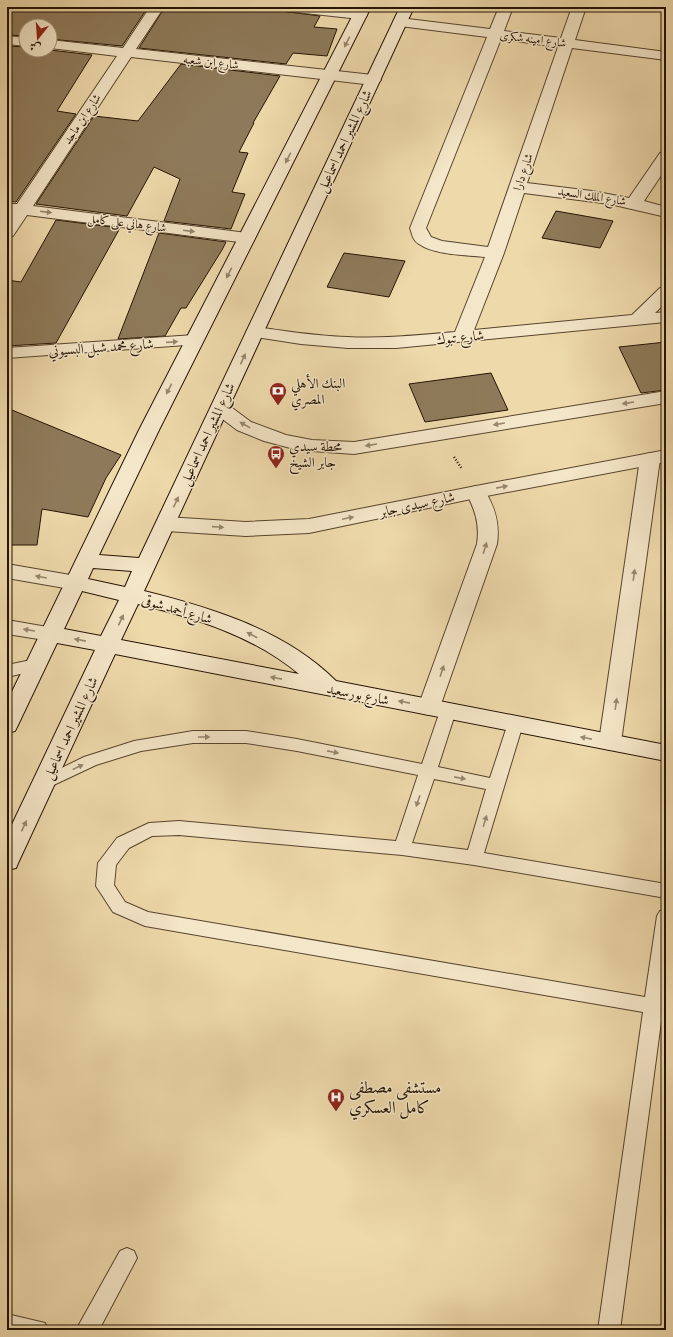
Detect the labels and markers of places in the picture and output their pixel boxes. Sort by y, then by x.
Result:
place label: البنك الأهلي المصري [291,373,345,411]
bank icon: البنك الأهلي المصري [268,381,288,406]
place label: محطة سيدي جابر الشيخ [289,437,342,475]
bus stop icon: محطة سيدي جابر الشيخ [266,444,286,469]
place label: مستشفى مصطفى كامل العسكري [349,1076,441,1121]
hospital icon: مستشفى مصطفى كامل العسكري [326,1087,346,1112]

